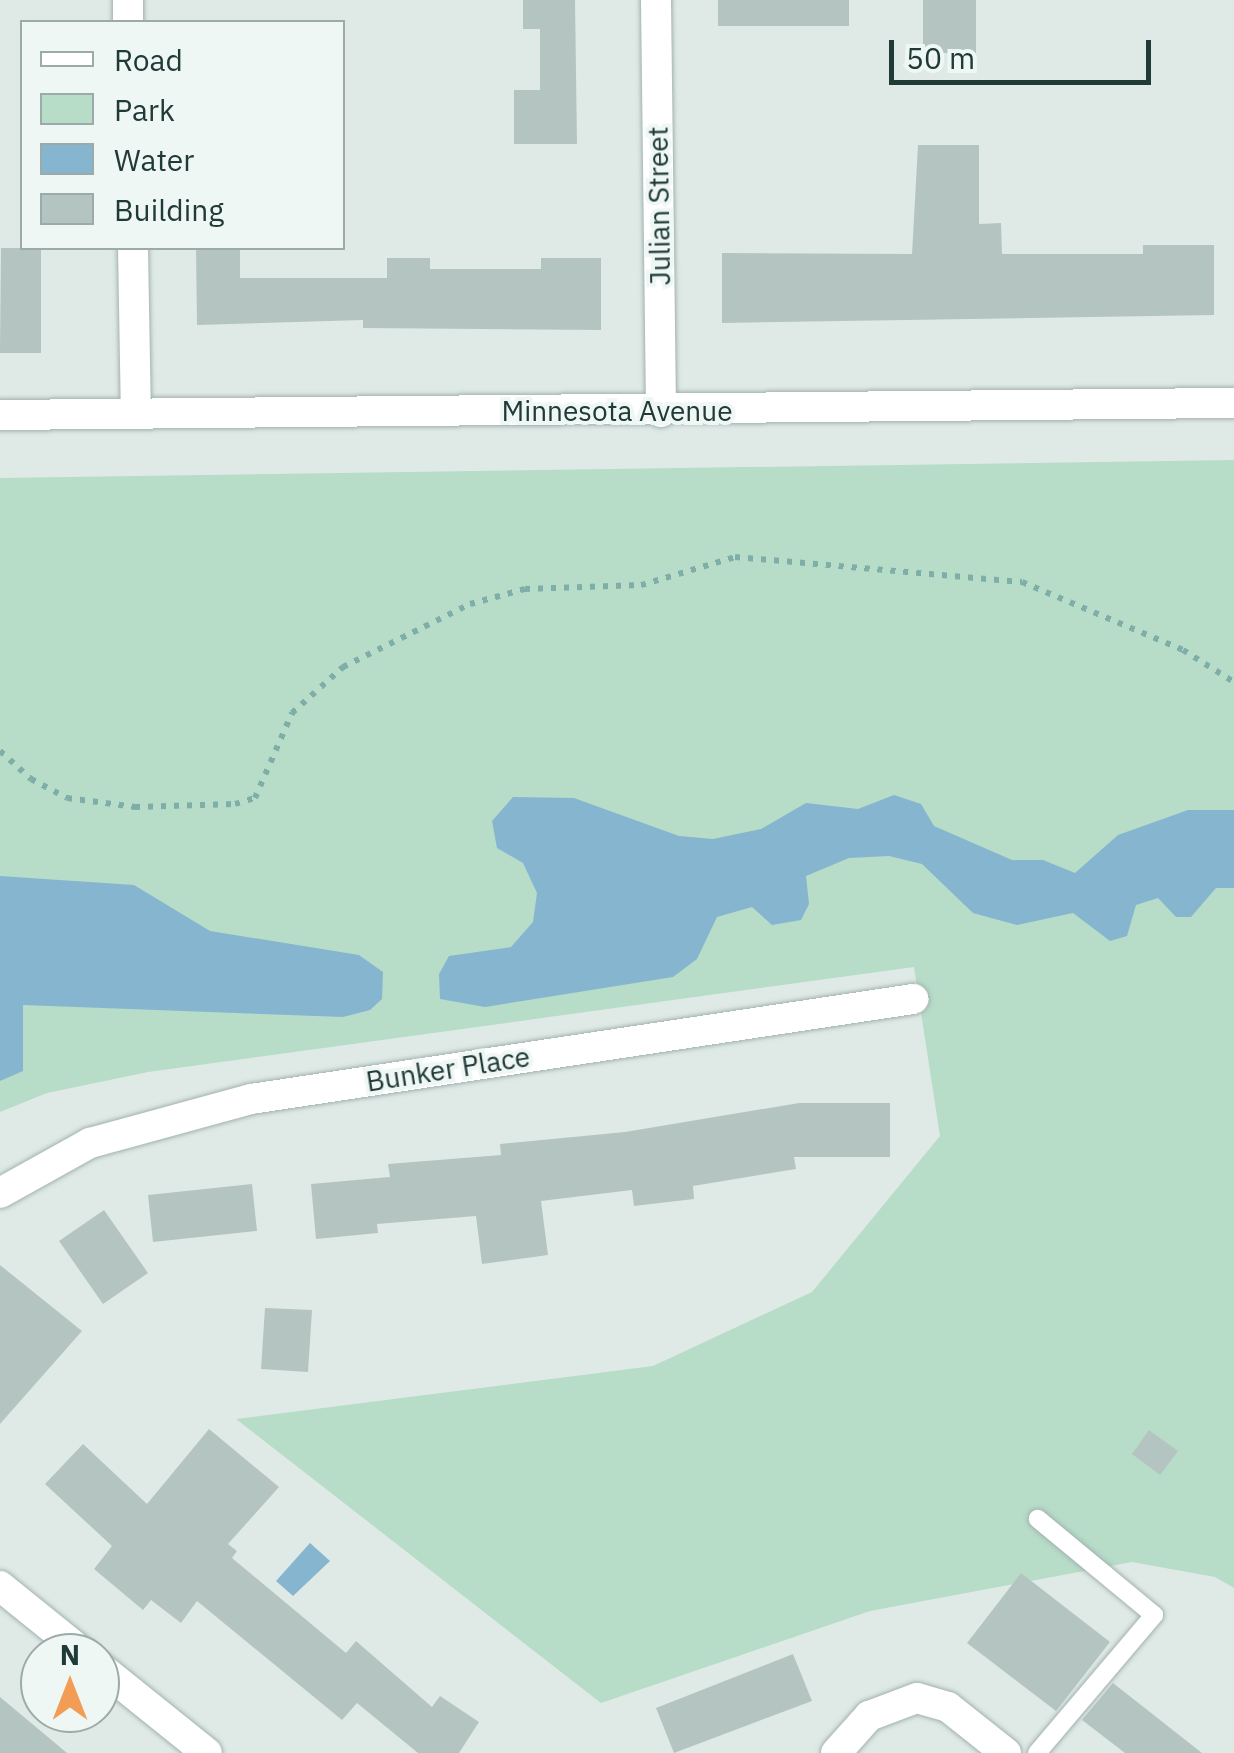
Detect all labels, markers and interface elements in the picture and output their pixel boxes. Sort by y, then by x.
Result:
legend [20,20,345,250]
scale bar [894,20,1156,82]
text: 50 m [906,38,975,77]
text: Road [114,40,183,79]
text: Park [114,90,175,129]
street label: Julian Street [641,126,677,286]
text: Water [114,140,194,179]
text: Building [114,190,224,229]
street label: Minnesota Avenue [501,394,733,428]
street label: Bunker Place [364,1039,532,1099]
north arrow [20,1633,120,1733]
text: N [60,1636,80,1673]

